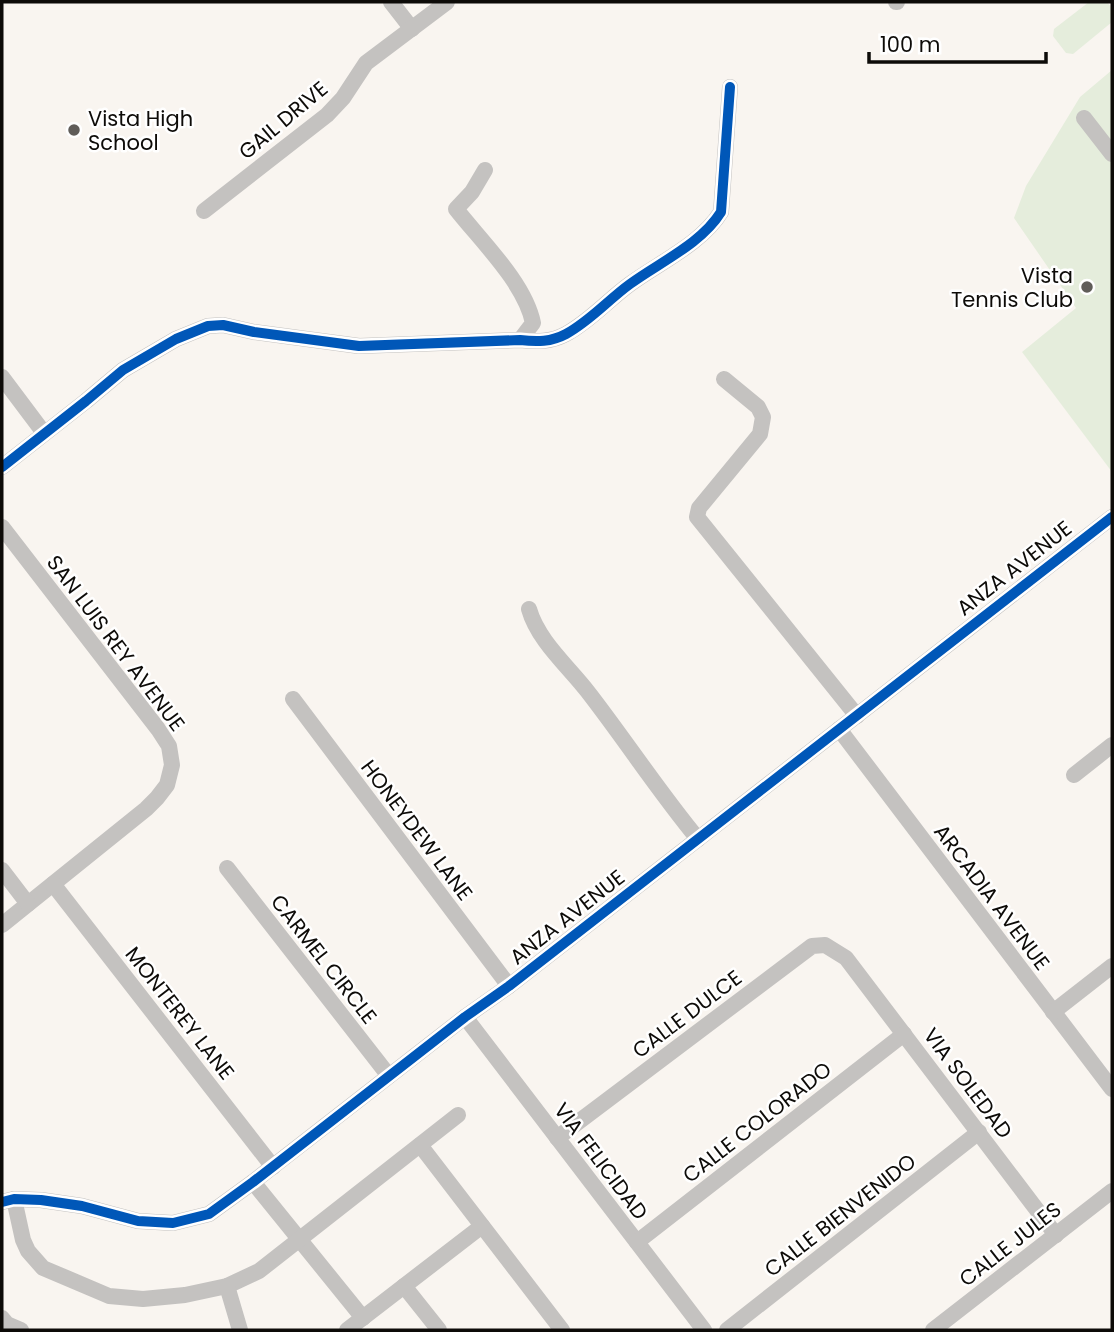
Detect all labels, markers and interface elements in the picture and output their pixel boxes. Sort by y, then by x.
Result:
scale bar [869,21,1046,65]
text: 100 m [880,30,940,59]
street label: GAIL DRIVE [232,74,334,166]
place label: Vista High School [88,104,193,157]
marker: Vista High School [66,122,82,138]
place label: Vista Tennis Club [951,261,1073,314]
marker: Vista Tennis Club [1079,279,1095,295]
street label: ANZA AVENUE [950,514,1078,622]
street label: SAN LUIS REY AVENUE [40,549,192,737]
street label: HONEYDEW LANE [354,754,480,906]
street label: ARCADIA AVENUE [927,818,1057,976]
street label: ANZA AVENUE [503,863,631,971]
street label: CARMEL CIRCLE [264,888,384,1030]
street label: MONTEREY LANE [119,940,241,1086]
street label: CALLE DULCE [626,963,748,1065]
street label: VIA SOLEDAD [917,1022,1019,1144]
street label: CALLE COLORADO [677,1055,837,1189]
street label: VIA FELICIDAD [547,1096,655,1226]
street label: CALLE BIENVENIDO [758,1147,922,1283]
street label: CALLE JULES [953,1195,1067,1293]

